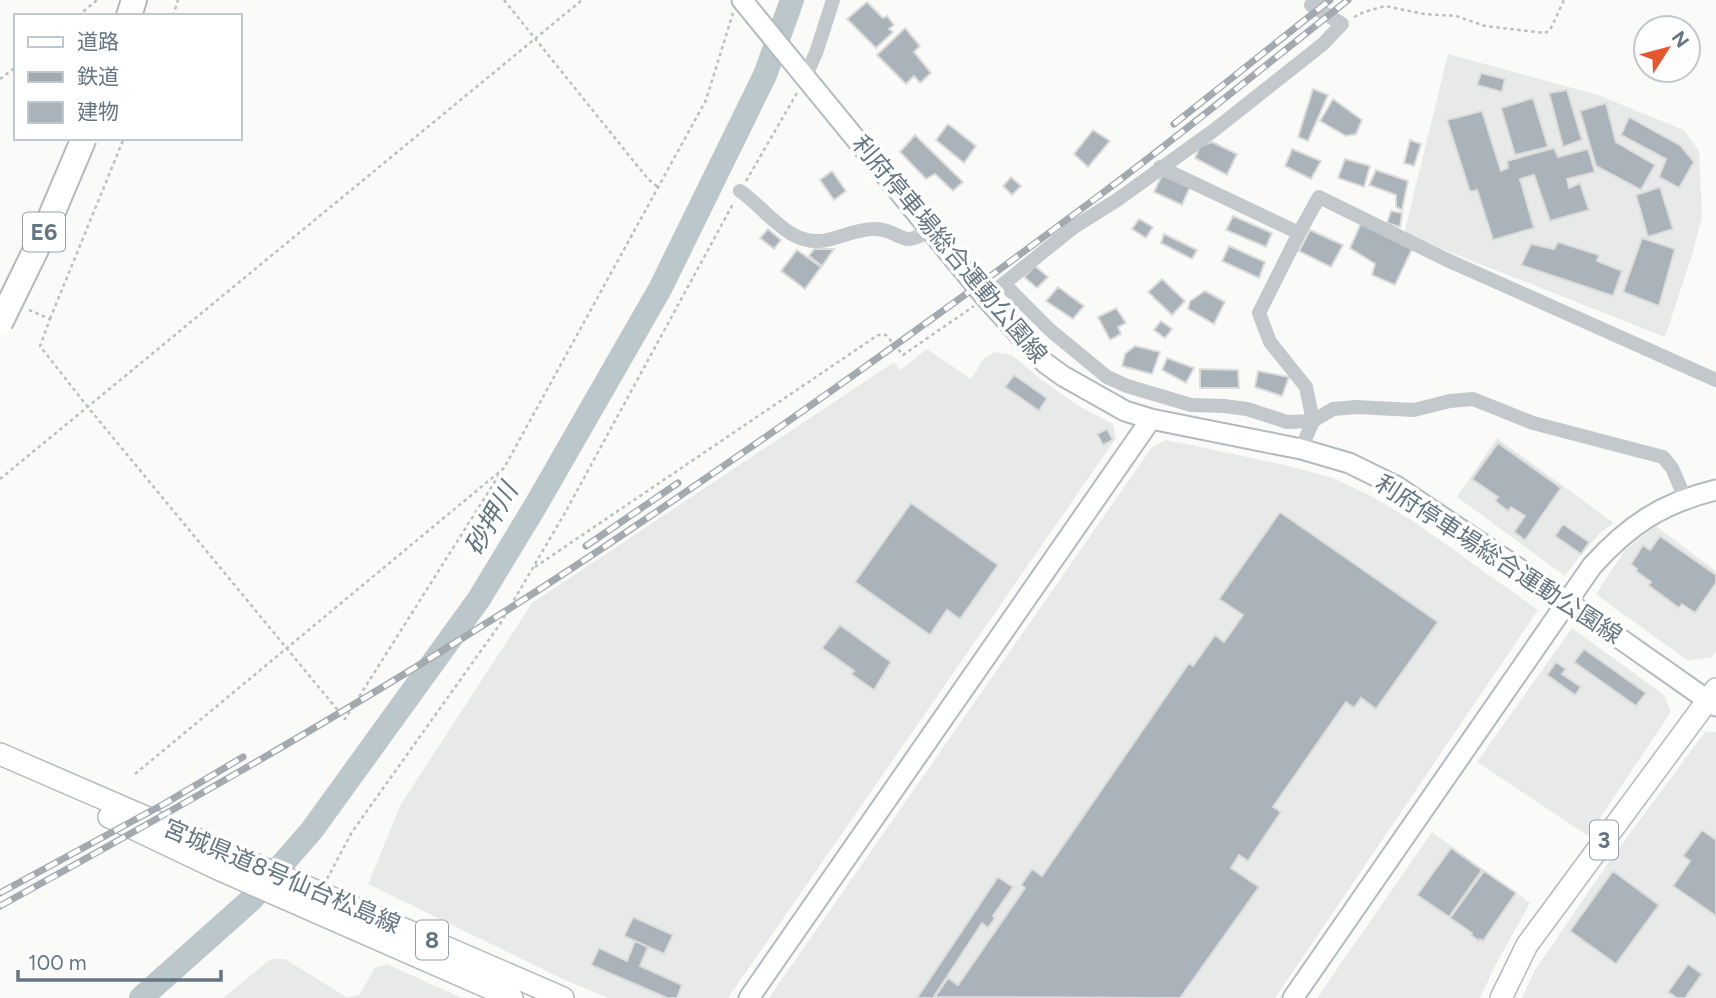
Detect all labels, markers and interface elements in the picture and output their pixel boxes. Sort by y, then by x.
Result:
legend [14,14,242,140]
north arrow [1632,14,1702,84]
text: N [1667,27,1694,52]
text: 道路 [77,29,119,54]
text: 鉄道 [77,64,119,89]
text: 建物 [77,99,119,124]
street label: 利府停車場総合運動公園線 [846,129,1054,369]
road number: E6 [23,213,65,252]
street label: 利府停車場総合運動公園線 [1370,468,1628,650]
water label: 砂押川 [458,475,526,561]
street label: 宮城県道8号仙台松島線 [159,813,405,939]
road number: 3 [1590,820,1618,860]
road number: 8 [416,920,448,959]
scale bar [18,939,220,983]
text: 100 m [28,950,87,975]

